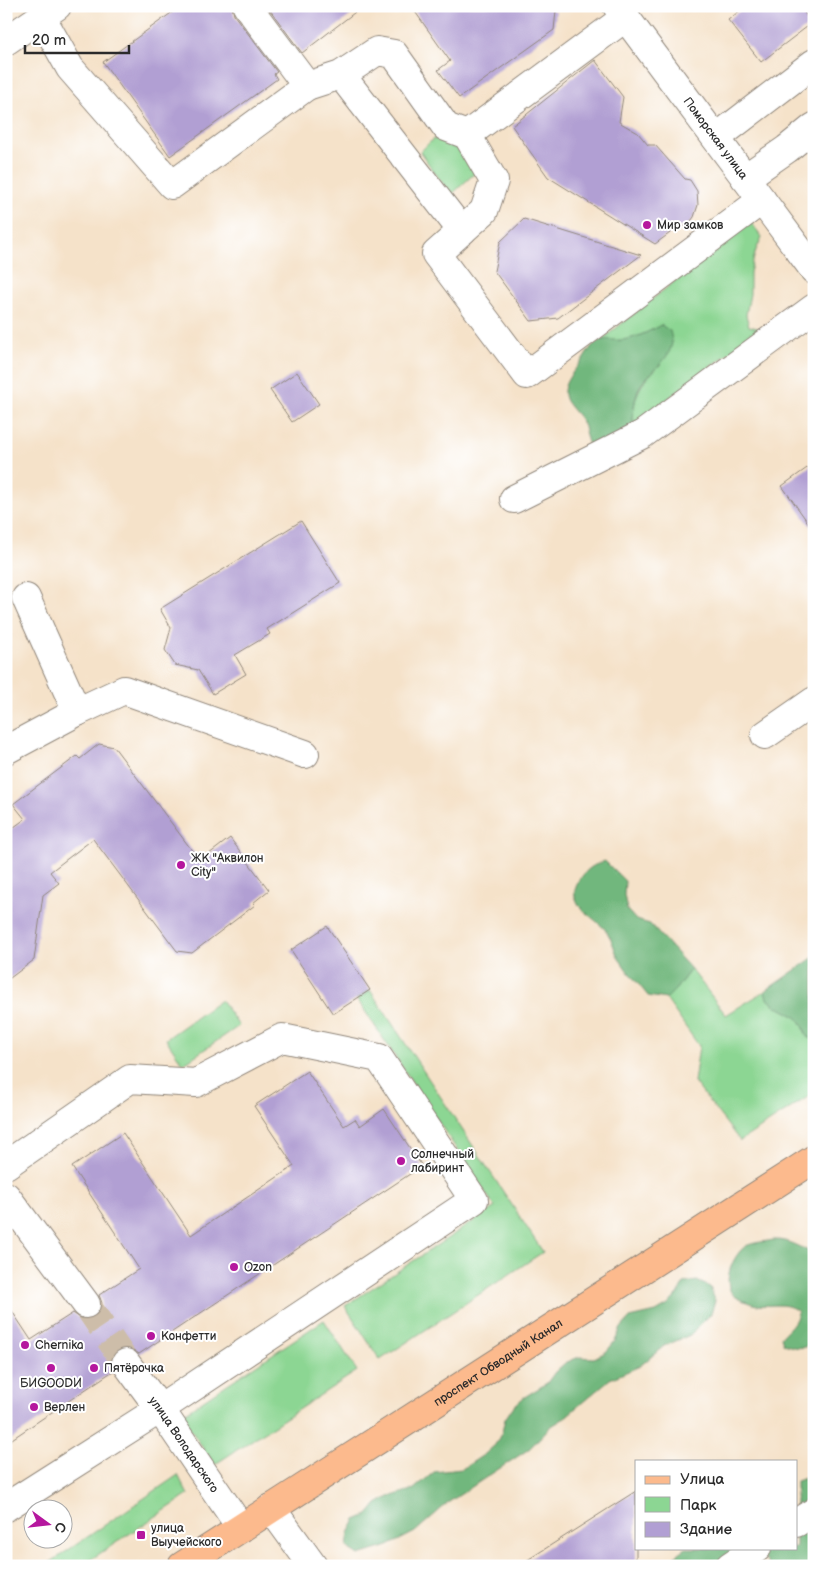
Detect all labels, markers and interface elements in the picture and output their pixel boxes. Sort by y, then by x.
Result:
scale bar [25,22,129,54]
text: 20 m [32,31,66,50]
street label: Поморская улица [680,95,751,183]
place label: Мир замков [657,218,724,233]
marker: Мир замков [641,219,653,231]
place label: ЖК "Аквилон City" [191,851,263,880]
marker: ЖК "Аквилон City" [175,859,187,871]
place label: Солнечный лабиринт [411,1147,474,1176]
marker: Солнечный лабиринт [395,1155,407,1167]
place label: Ozon [244,1260,272,1275]
marker: Ozon [228,1261,240,1273]
street label: проспект Обводный Канал [431,1316,566,1410]
place label: Конфетти [161,1329,216,1344]
marker: Конфетти [145,1330,157,1342]
place label: Chernika [35,1338,84,1353]
marker: Chernika [19,1339,31,1351]
place label: Пятёрочка [104,1361,164,1376]
marker: БИGOODИ [45,1362,57,1374]
marker: Пятёрочка [88,1362,100,1374]
place label: БИGOODИ [20,1376,82,1391]
street label: улица Володарского [145,1394,222,1496]
place label: Верлен [44,1400,85,1415]
marker: Верлен [28,1401,40,1413]
legend [635,1460,798,1550]
text: Улица [680,1470,725,1489]
text: Парк [680,1496,717,1515]
north arrow [22,1500,72,1550]
text: С [51,1520,70,1534]
text: Здание [680,1520,732,1539]
place label: улица Выучейского [151,1521,222,1550]
marker: улица Выучейского [135,1529,147,1541]

